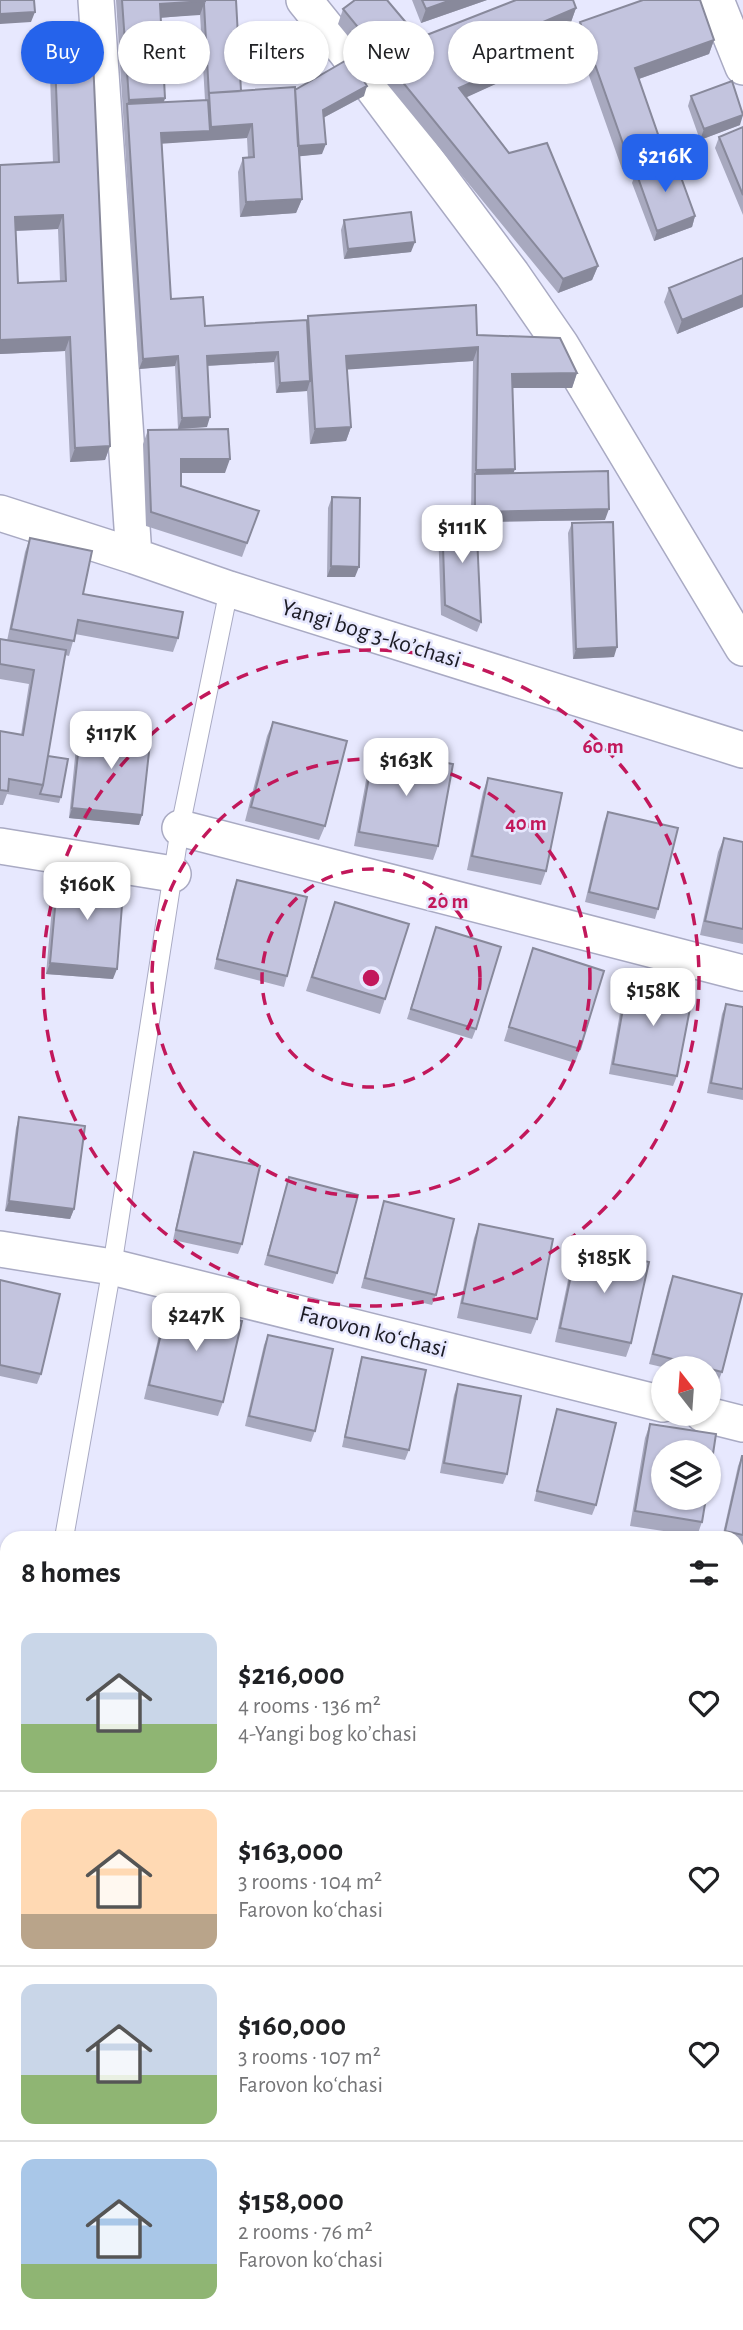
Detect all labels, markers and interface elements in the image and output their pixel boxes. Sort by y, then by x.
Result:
chip: Buy [21,21,104,84]
chip: Rent [118,21,210,84]
chip: Filters [224,21,329,84]
chip: New [343,21,434,84]
chip: Apartment [448,21,598,84]
pin: $216K [616,134,714,194]
text: $216K [638,145,692,168]
pin: $111K [413,505,511,565]
text: $111K [438,516,486,539]
street label: Yangi bog 3-koʼchasi [278,595,464,673]
pin: $117K [62,712,160,771]
text: $117K [86,722,136,745]
text: 60 m [582,736,624,757]
pin: $163K [357,738,455,798]
text: $163K [379,749,433,772]
text: 40 m [505,813,547,834]
pin: $160K [38,862,136,922]
text: $160K [59,873,115,896]
text: 20 m [428,891,468,912]
centre of rings [359,966,383,990]
pin: $158K [604,968,702,1028]
text: $158K [626,979,680,1002]
pin: $185K [555,1236,653,1295]
text: $185K [577,1246,631,1269]
pin: $247K [147,1294,245,1353]
street label: Farovon koʻchasi [297,1302,449,1362]
text: $247K [168,1304,224,1327]
north arrow [651,1356,721,1426]
map controls [651,1356,721,1510]
button: layers [651,1440,721,1510]
icon: filters [685,1554,723,1592]
text: 8 homes [21,1558,121,1588]
text: $216,000 [238,1660,345,1690]
icon: home [77,1661,161,1745]
icon: heart [685,1684,723,1722]
text: 4 rooms · 136 m² [238,1695,381,1718]
text: 4-Yangi bog koʼchasi [238,1723,417,1746]
text: $163,000 [238,1836,343,1866]
icon: home [77,1837,161,1921]
icon: heart [685,1860,723,1898]
text: 3 rooms · 104 m² [238,1871,382,1894]
text: Farovon koʻchasi [238,1899,383,1922]
text: $160,000 [238,2011,346,2041]
icon: home [77,2012,161,2096]
icon: heart [685,2035,723,2073]
text: 3 rooms · 107 m² [238,2046,381,2069]
text: Farovon koʻchasi [238,2074,383,2097]
text: $158,000 [238,2186,344,2216]
icon: home [77,2187,161,2271]
icon: heart [685,2210,723,2248]
text: 2 rooms · 76 m² [238,2221,372,2244]
text: Farovon koʻchasi [238,2249,383,2272]

